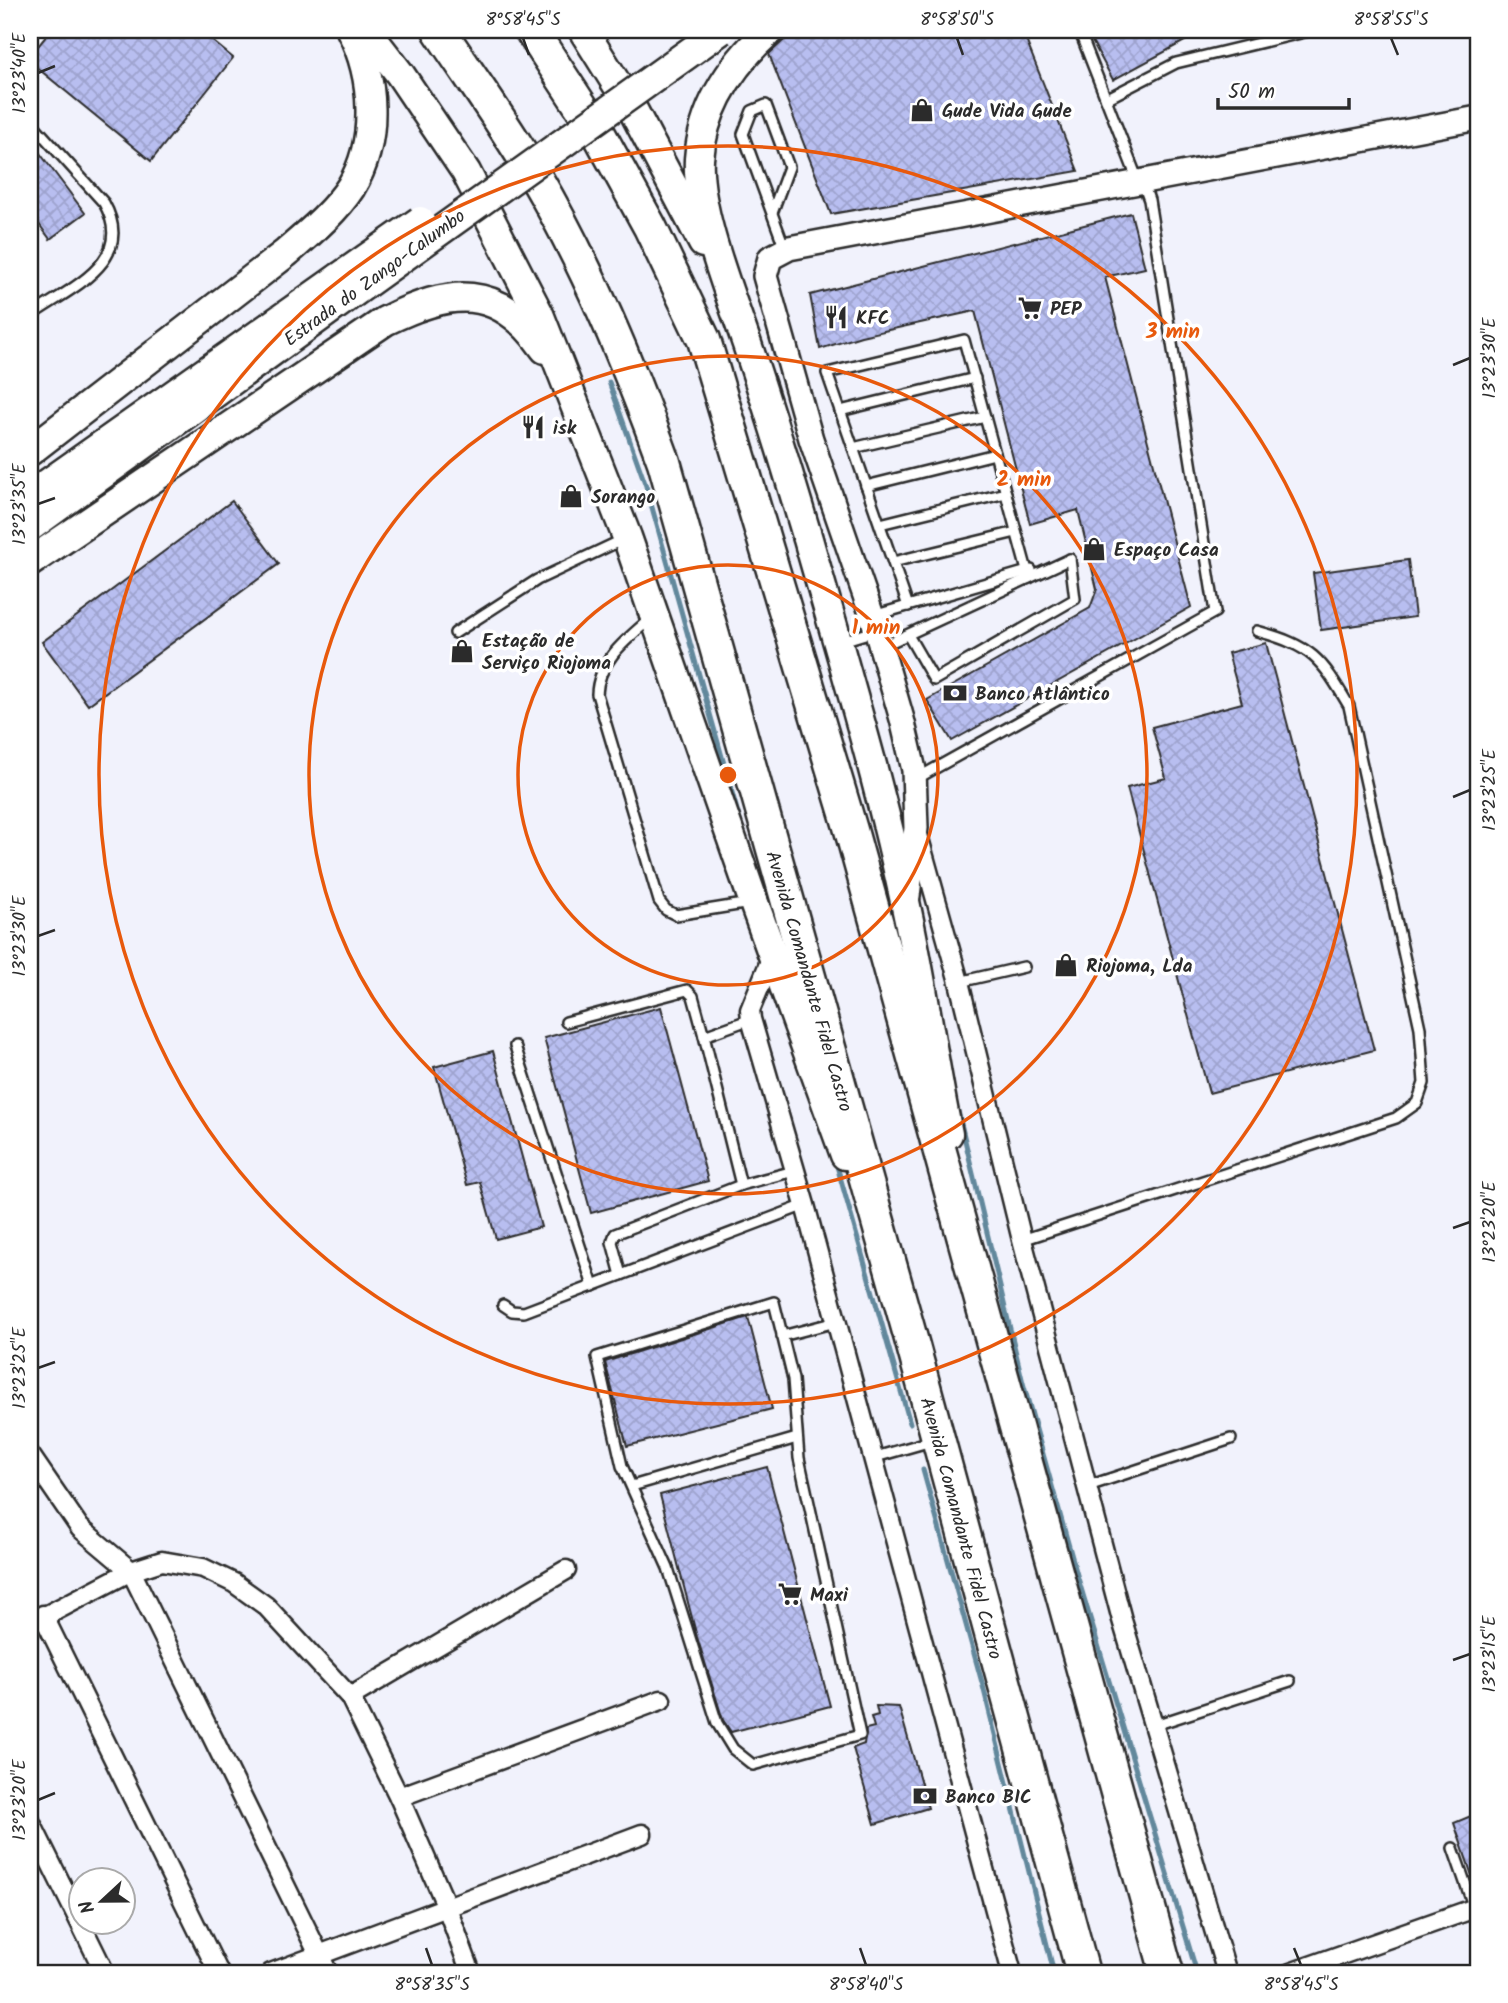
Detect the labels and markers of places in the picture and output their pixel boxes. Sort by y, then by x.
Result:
shop icon: Gude Vida Gude [908,96,936,124]
place label: Gude Vida Gude [942,97,1072,127]
supermarket icon: PEP [1016,294,1044,322]
place label: PEP [1050,295,1082,325]
restaurant icon: KFC [822,303,850,331]
place label: KFC [856,304,889,334]
restaurant icon: isk [519,413,547,441]
place label: isk [553,414,577,444]
shop icon: Sorango [557,482,585,510]
place label: Sorango [591,483,655,513]
shop icon: Espaço Casa [1080,535,1108,563]
place label: Espaço Casa [1114,536,1219,566]
place label: Estação de Serviço Riojoma [482,627,611,679]
shop icon: Estação de Serviço Riojoma [448,637,476,665]
bank icon: Banco Atlântico [941,679,969,707]
place label: Banco Atlântico [975,680,1110,710]
centre of rings [716,763,740,787]
shop icon: Riojoma, Lda [1052,951,1080,979]
place label: Riojoma, Lda [1086,952,1193,982]
supermarket icon: Maxi [776,1580,804,1608]
place label: Maxi [810,1581,849,1611]
bank icon: Banco BIC [911,1782,939,1810]
place label: Banco BIC [945,1783,1032,1813]

